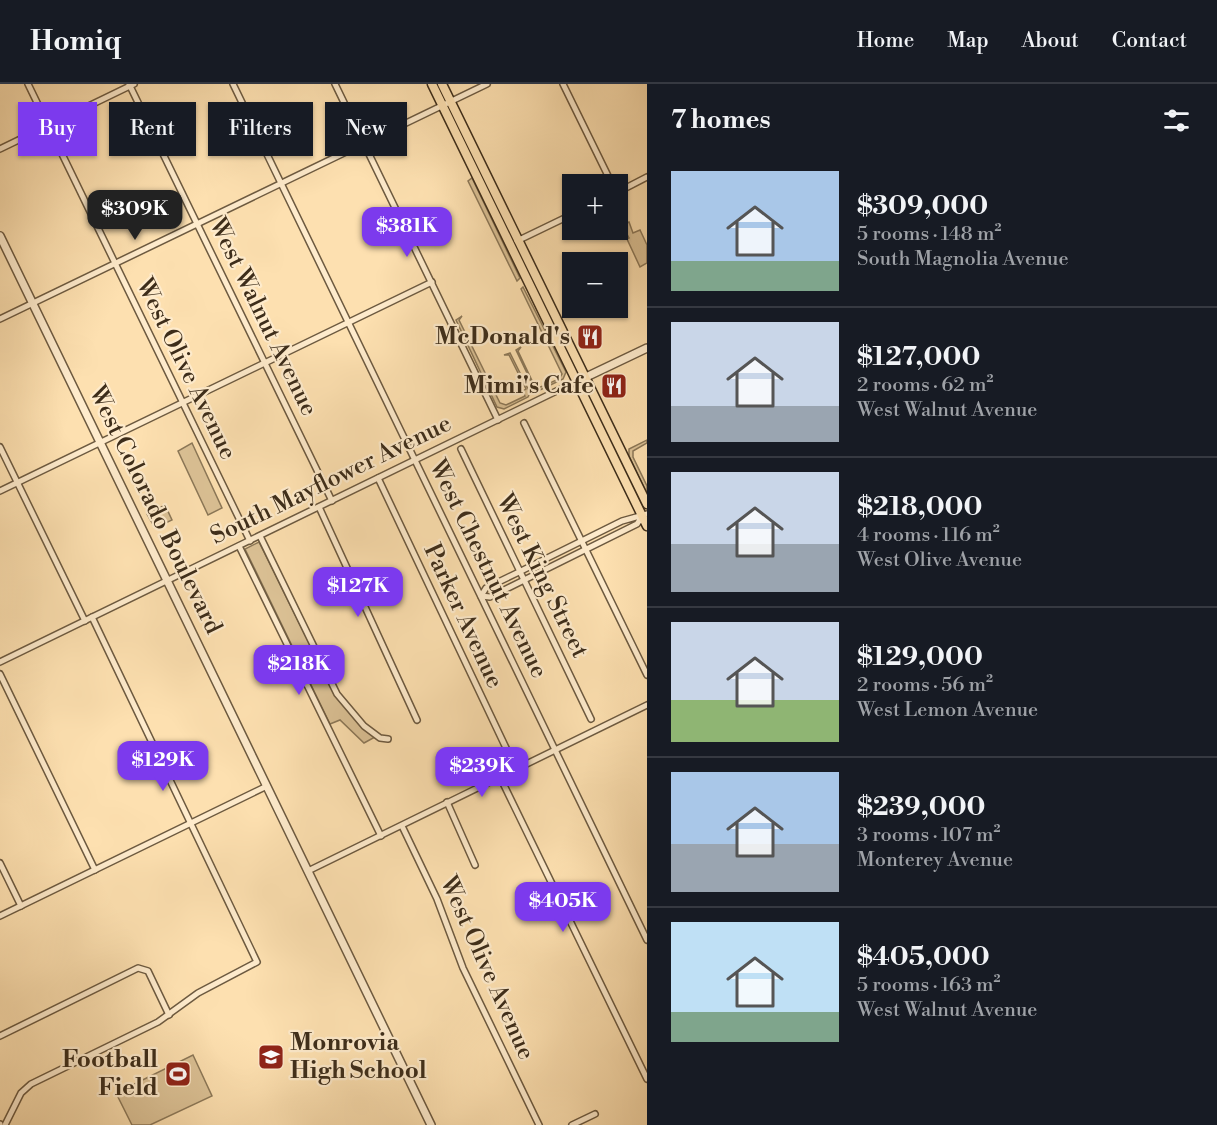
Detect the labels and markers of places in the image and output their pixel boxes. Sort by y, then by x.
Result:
pin: $309K [93,190,177,241]
pin: $381K [365,207,449,258]
place label: McDonald's [435,322,570,352]
restaurant icon: McDonald's [575,322,605,352]
place label: Mimi's Cafe [464,371,594,401]
restaurant icon: Mimi's Cafe [599,371,629,401]
pin: $127K [316,567,400,618]
pin: $218K [257,645,341,696]
pin: $129K [121,741,205,792]
pin: $239K [440,747,524,798]
pin: $405K [521,882,605,933]
place label: Monrovia High School [290,1028,427,1086]
school or university icon: Monrovia High School [256,1042,286,1072]
place label: Football Field [62,1045,158,1103]
sports icon: Football Field [163,1059,193,1089]

